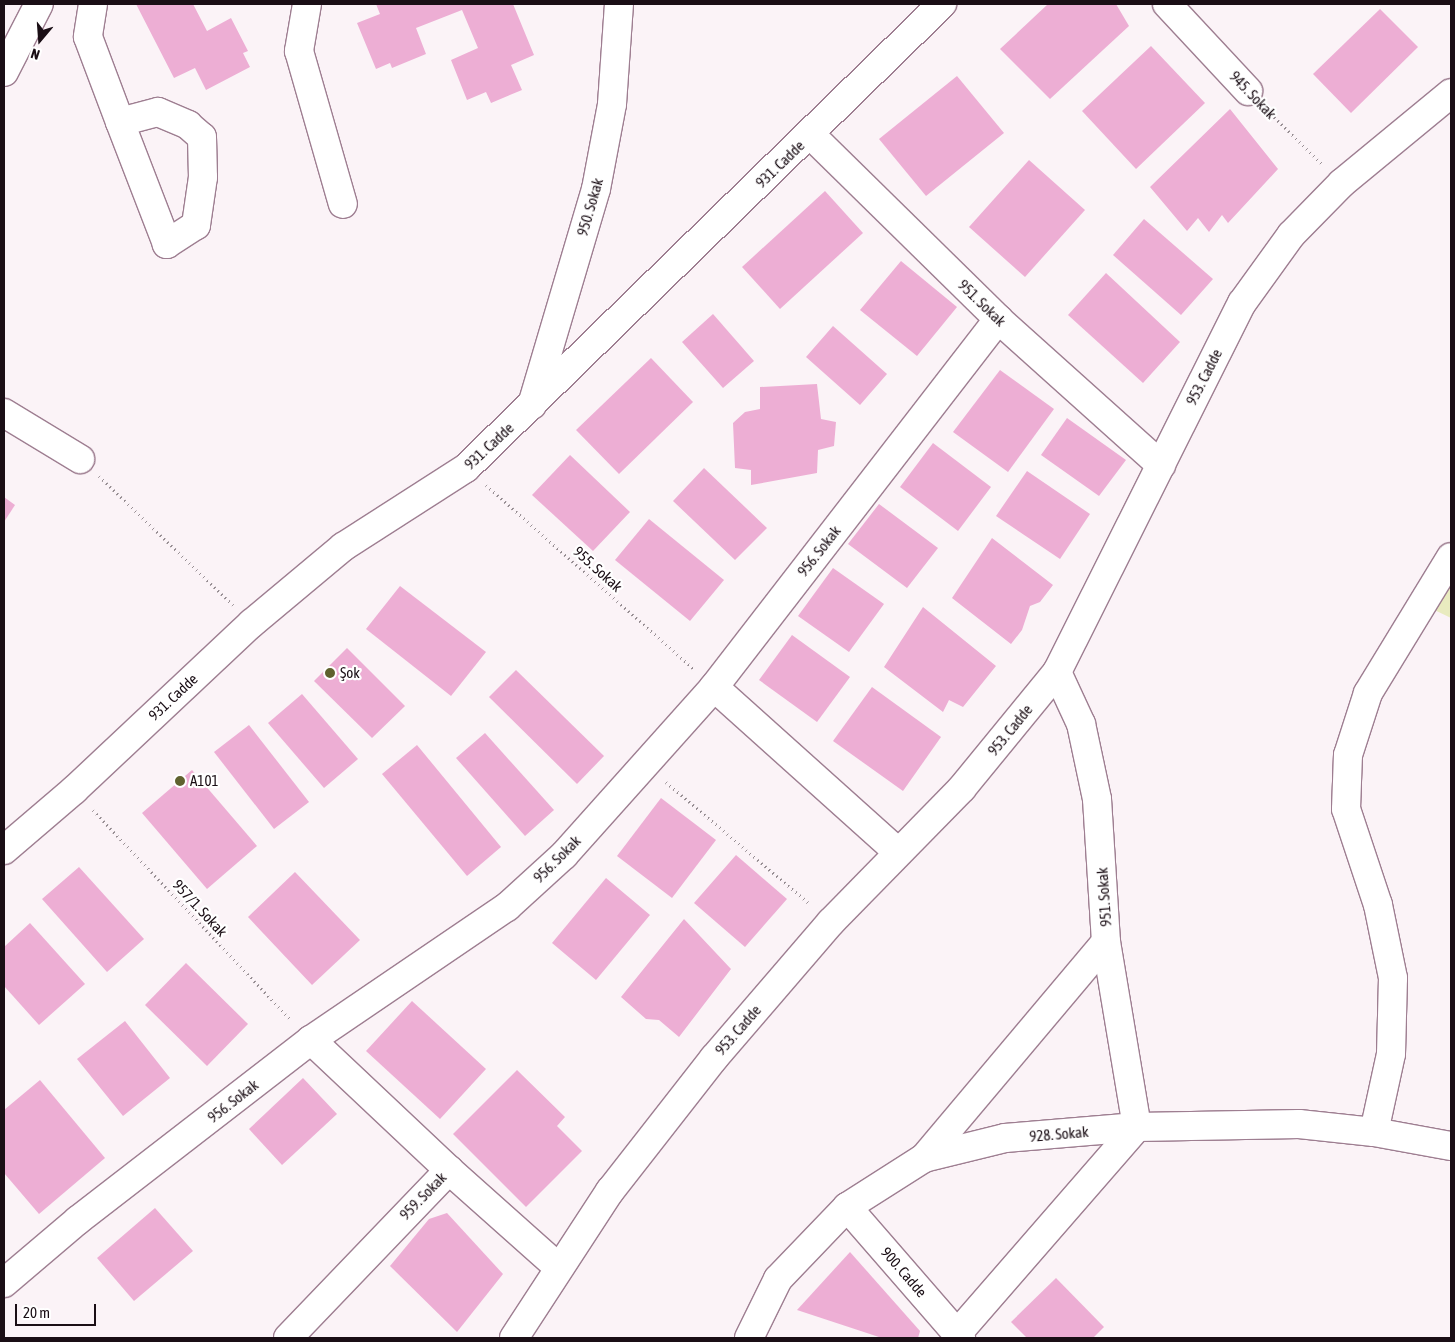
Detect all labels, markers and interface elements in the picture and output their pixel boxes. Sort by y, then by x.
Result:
north arrow [15,15,65,65]
text: N [29,45,42,63]
street label: 945. Sokak [1226,67,1280,123]
street label: 931. Cadde [752,136,808,192]
street label: 950. Sokak [573,176,607,238]
street label: 951. Sokak [954,276,1010,330]
street label: 953. Cadde [1182,346,1226,408]
street label: 931. Cadde [461,419,517,473]
street label: 956. Sokak [794,522,844,580]
street label: 955. Sokak [570,542,626,596]
place label: Şok [340,664,360,682]
marker: Şok [324,667,336,679]
street label: 931. Cadde [145,670,201,724]
street label: 953. Cadde [984,701,1036,759]
place label: A101 [190,772,218,790]
marker: A101 [174,775,186,787]
street label: 956. Sokak [530,832,584,886]
street label: 951. Sokak [1093,867,1115,927]
street label: 957/1. Sokak [169,876,231,940]
street label: 953. Cadde [711,1001,765,1059]
street label: 956. Sokak [204,1076,262,1126]
street label: 928. Sokak [1029,1122,1089,1146]
street label: 959. Sokak [396,1168,450,1224]
street label: 900. Cadde [877,1243,931,1301]
scale bar [18,1294,99,1326]
text: 20 m [23,1304,50,1321]

